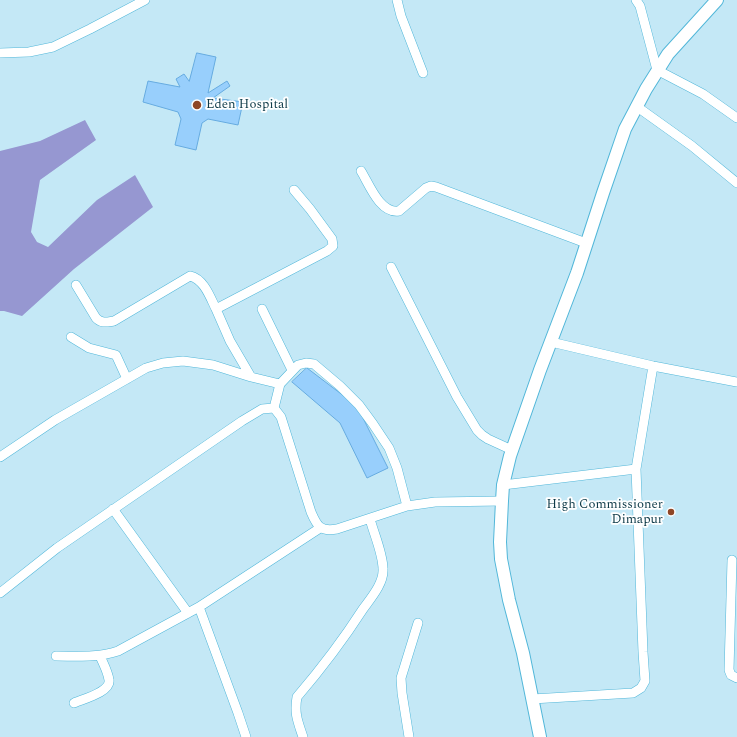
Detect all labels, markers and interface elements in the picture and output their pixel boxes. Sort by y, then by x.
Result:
place label: Eden Hospital [206,97,288,113]
marker: Eden Hospital [191,99,203,111]
place label: High Commissioner Dimapur [547,497,663,528]
marker: High Commissioner Dimapur [666,507,676,517]

